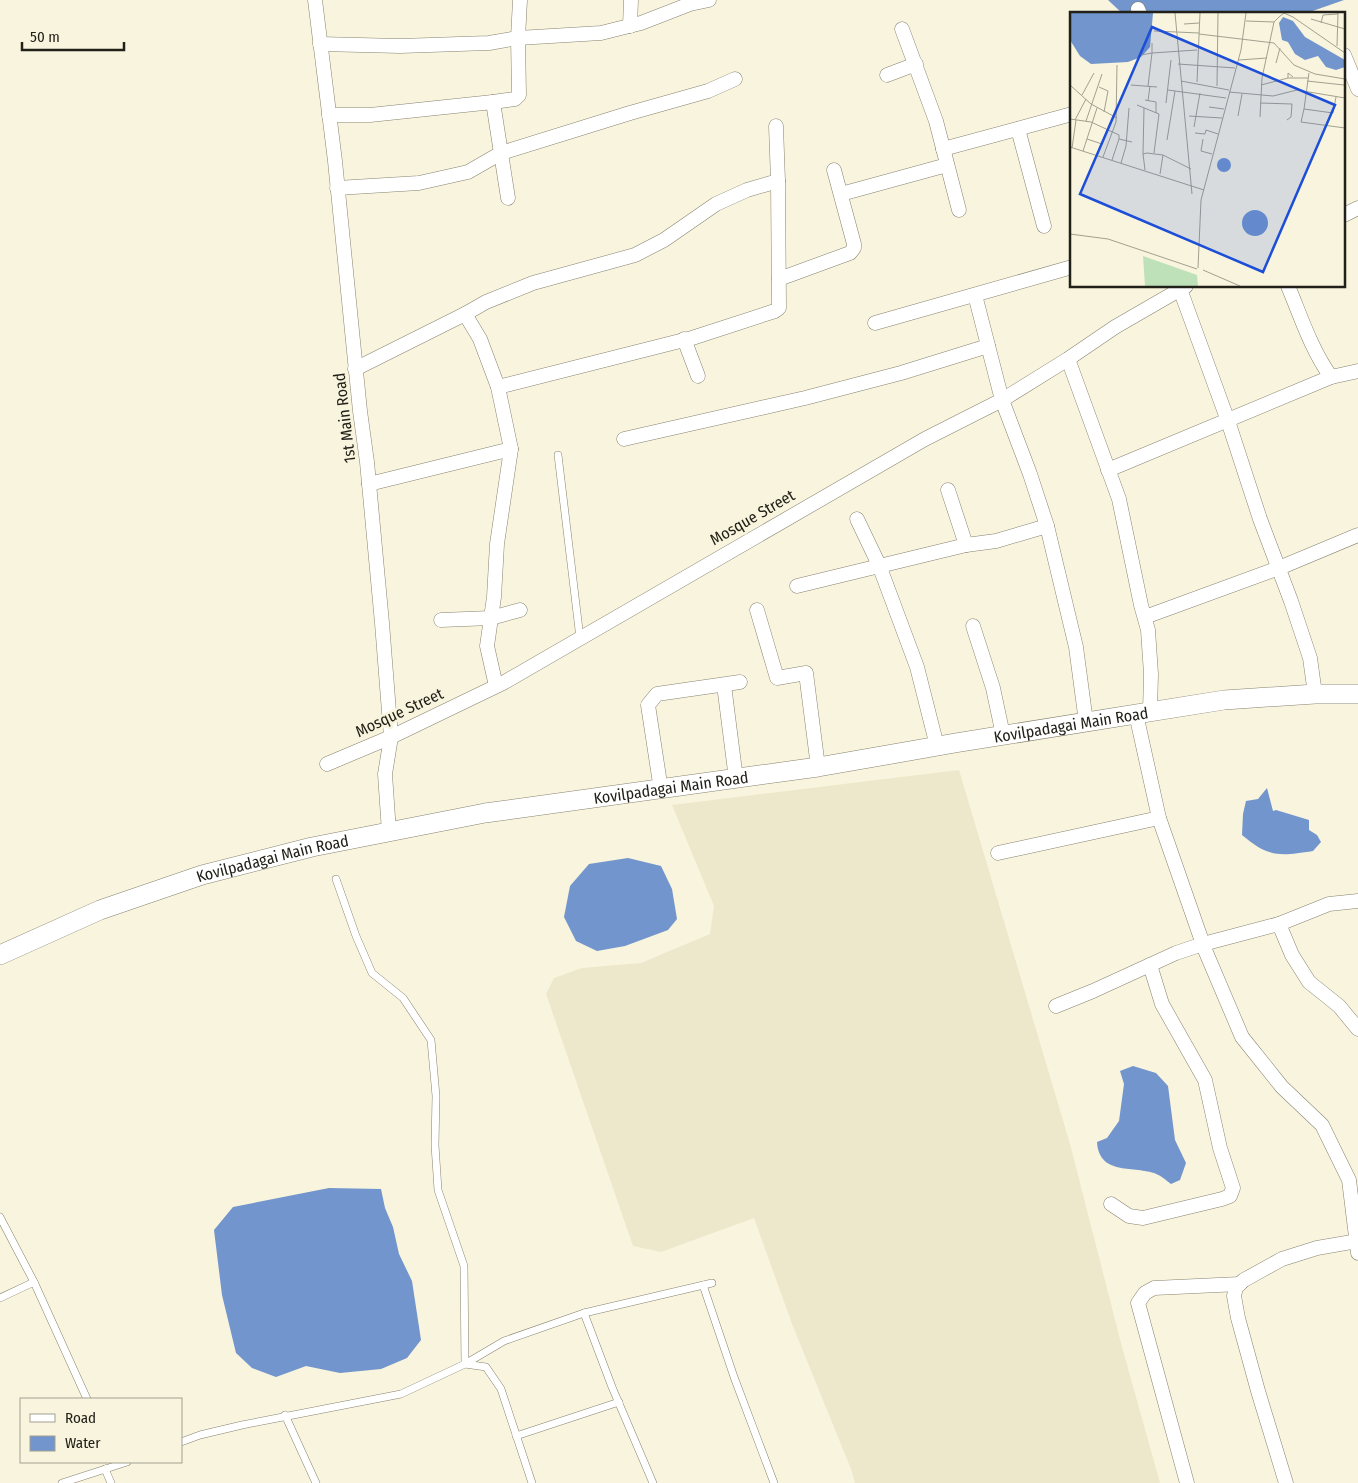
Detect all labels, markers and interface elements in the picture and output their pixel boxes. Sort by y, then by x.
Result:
inset map [1070,12,1346,288]
scale bar [22,20,125,52]
text: 50 m [30,28,60,46]
street label: 1st Main Road [330,372,359,464]
street label: Mosque Street [707,485,799,549]
street label: Mosque Street [352,684,447,741]
street label: Kovilpadagai Main Road [992,703,1150,747]
street label: Kovilpadagai Main Road [592,768,750,808]
street label: Kovilpadagai Main Road [194,831,350,886]
legend [20,1398,182,1463]
text: Road [65,1409,96,1427]
text: Water [65,1434,101,1452]

